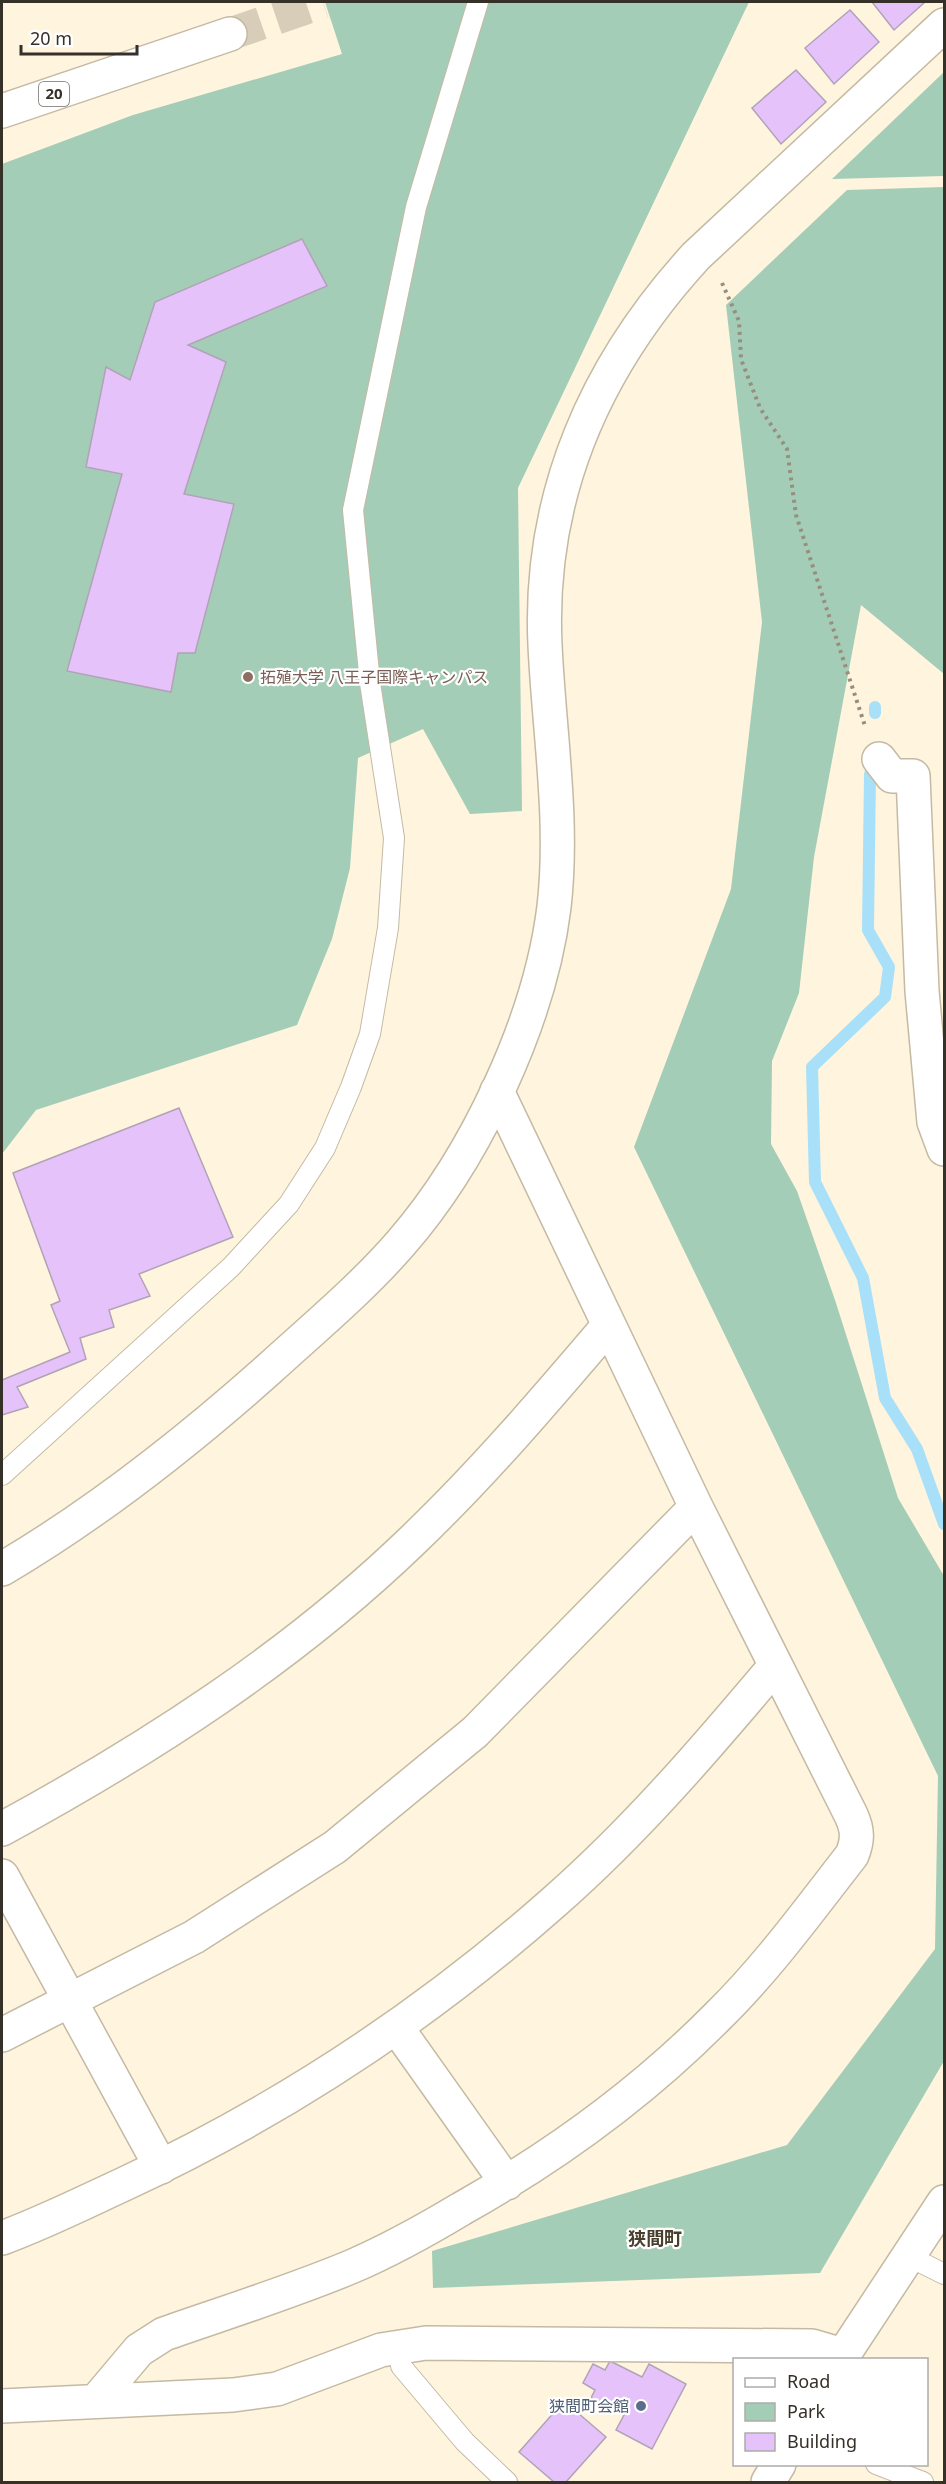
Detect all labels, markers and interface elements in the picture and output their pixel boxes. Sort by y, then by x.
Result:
scale bar [21,18,136,56]
text: 20 m [30,26,72,50]
road number: 20 [39,82,69,106]
place label: 拓殖大学 八王子国際キャンパス [260,666,488,688]
marker: 拓殖大学 八王子国際キャンパス [241,670,255,684]
district label: 狭間町 [628,2226,682,2250]
legend [733,2358,928,2466]
text: Road [787,2369,830,2393]
place label: 狭間町会館 [549,2395,629,2417]
marker: 狭間町会館 [634,2399,648,2413]
text: Park [787,2399,825,2423]
text: Building [787,2429,857,2453]

